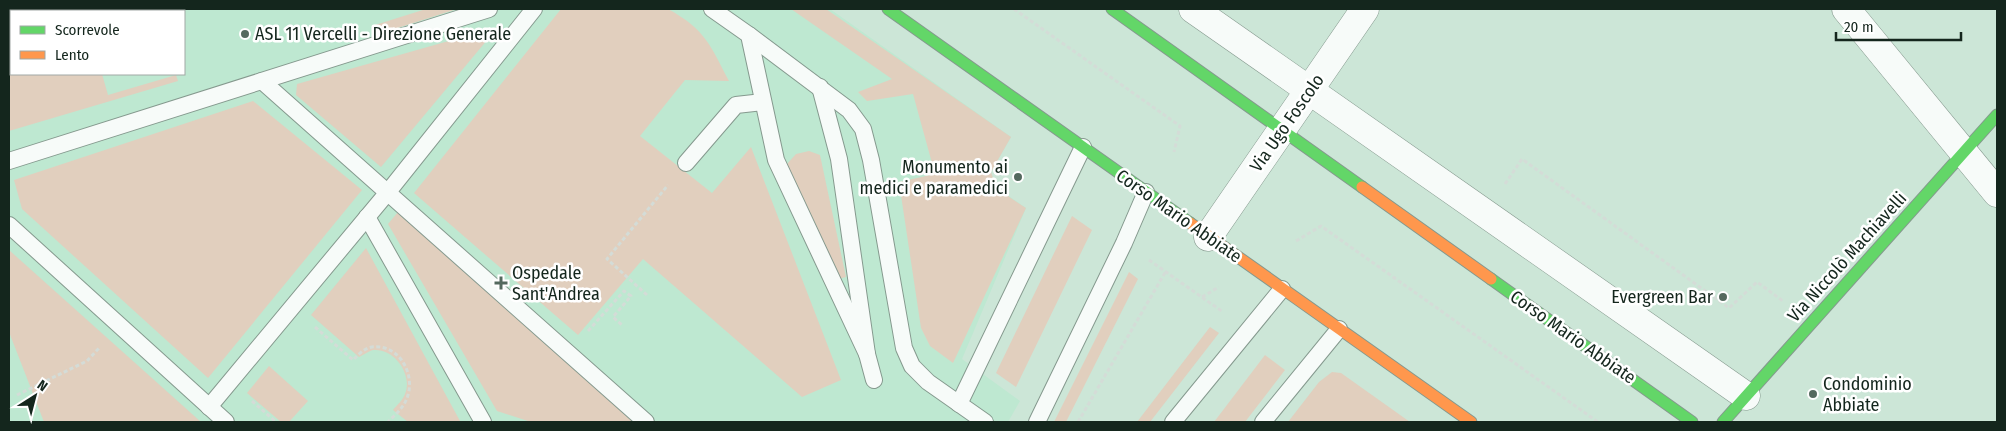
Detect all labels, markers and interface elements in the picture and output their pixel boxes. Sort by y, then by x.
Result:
legend [10,10,185,75]
scale bar [1836,10,1961,42]
text: 20 m [1844,18,1874,36]
text: Scorrevole [55,21,120,39]
place label: ASL 11 Vercelli - Direzione Generale [255,23,511,45]
marker: ASL 11 Vercelli - Direzione Generale [239,28,251,40]
text: Lento [55,46,89,64]
street label: Via Ugo Foscolo [1245,70,1329,176]
place label: Monumento ai medici e paramedici [860,156,1008,199]
street label: Corso Mario Abbiate [1112,164,1246,268]
marker: Monumento ai medici e paramedici [1012,171,1024,183]
street label: Via Niccolò Machiavelli [1783,187,1911,327]
place label: Ospedale Sant'Andrea [512,262,600,305]
marker: Ospedale Sant'Andrea [494,276,508,290]
street label: Corso Mario Abbiate [1506,285,1640,389]
place label: Evergreen Bar [1611,286,1714,308]
marker: Evergreen Bar [1717,291,1729,303]
north arrow [10,371,60,421]
place label: Condominio Abbiate [1823,373,1912,416]
text: N [34,377,51,395]
marker: Condominio Abbiate [1807,388,1819,400]

